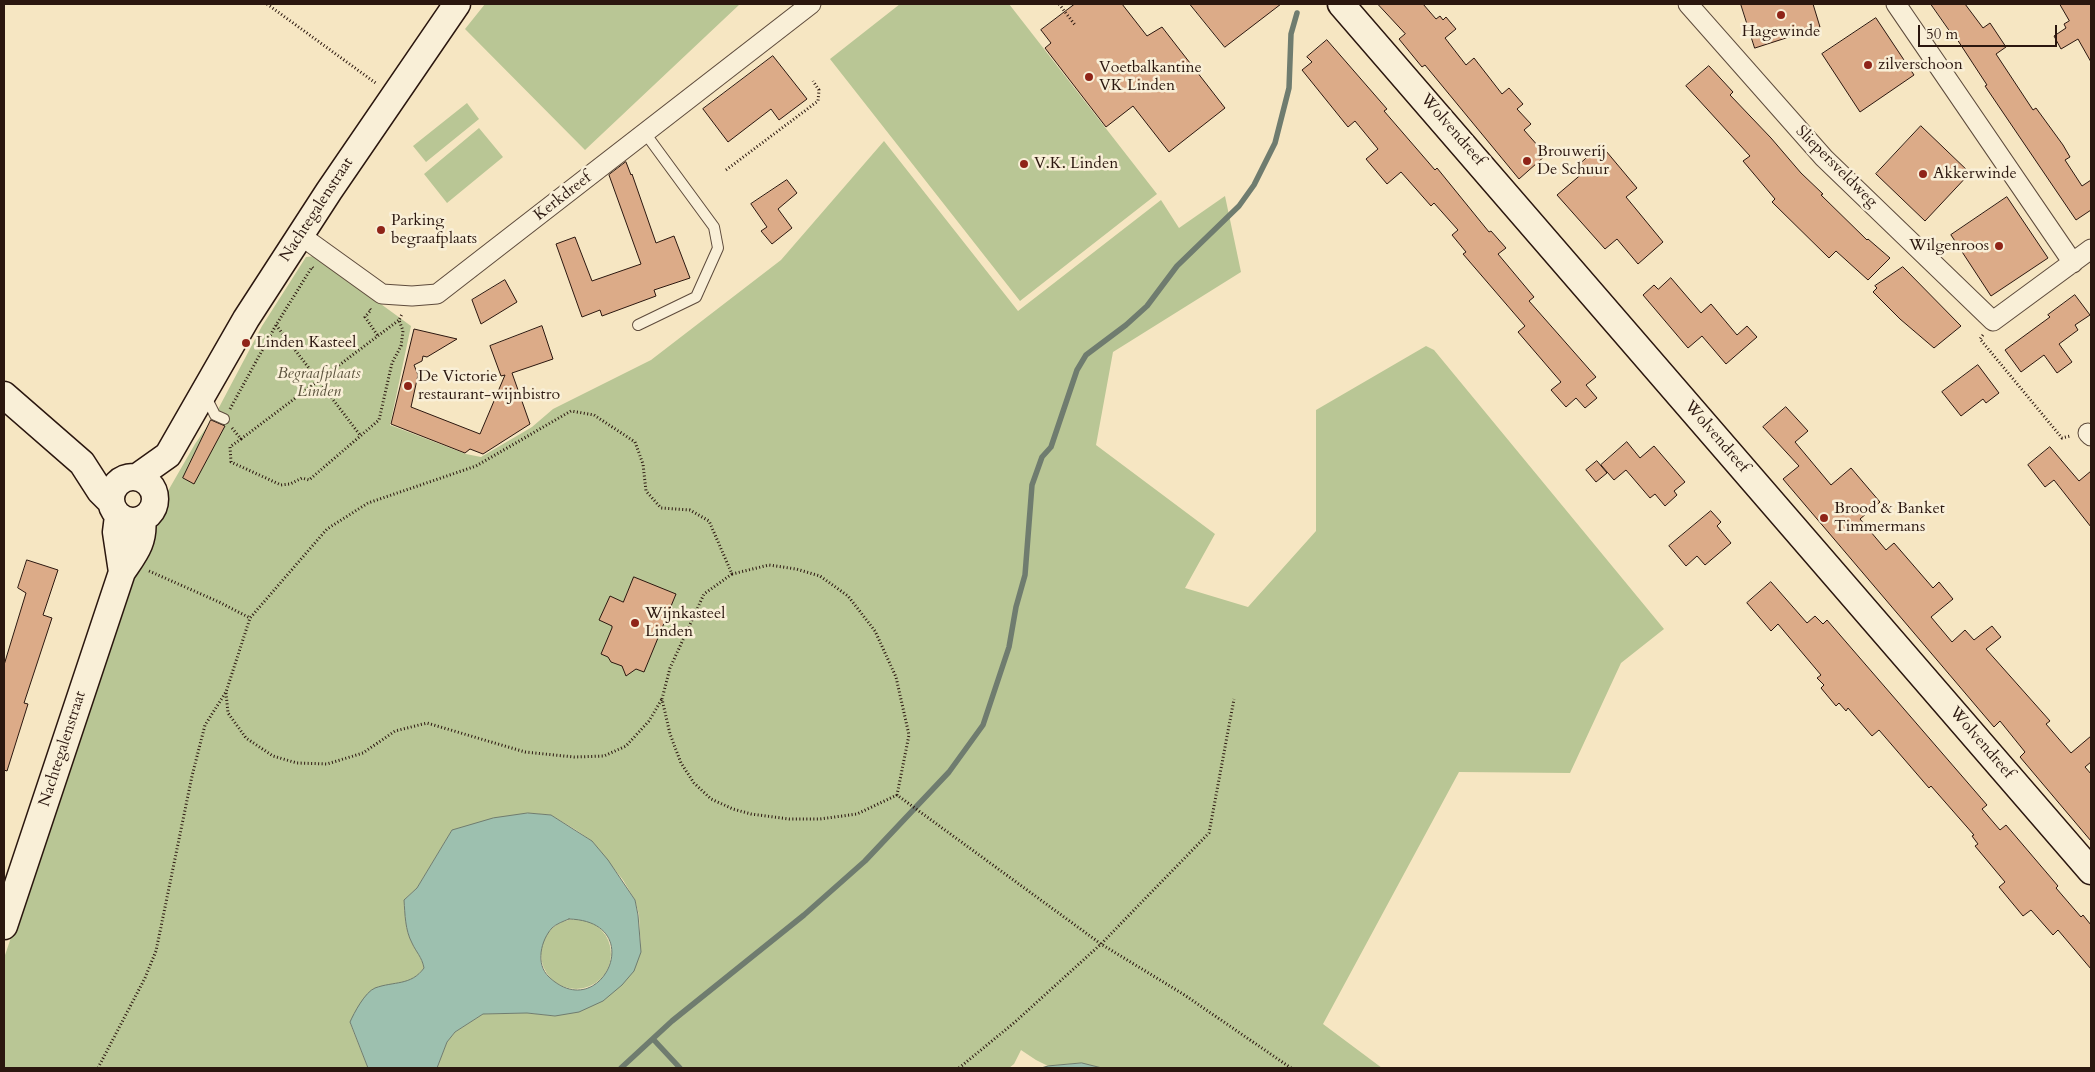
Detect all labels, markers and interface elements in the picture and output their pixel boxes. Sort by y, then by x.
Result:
marker: Hagewinde [1775,9,1787,21]
scale bar [1920,15,2059,47]
place label: Hagewinde [1742,22,1820,42]
text: 50 m [1926,24,1958,44]
place label: zilverschoon [1878,55,1963,75]
place label: Voetbalkantine VK Linden [1099,58,1202,96]
marker: zilverschoon [1862,59,1874,71]
marker: Voetbalkantine VK Linden [1083,71,1095,83]
street label: Wolvendreef [1416,90,1488,170]
street label: Sliepersveldweg [1791,122,1881,212]
place label: Brouwerij De Schuur [1537,142,1609,180]
street label: Nachtegalenstraat [276,154,358,266]
place label: V.K. Linden [1034,154,1118,174]
marker: Brouwerij De Schuur [1521,155,1533,167]
marker: V.K. Linden [1018,158,1030,170]
place label: Akkerwinde [1933,164,2017,184]
marker: Akkerwinde [1917,168,1929,180]
street label: Kerkdreef [531,169,595,225]
place label: Parking begraafplaats [391,211,477,249]
marker: Parking begraafplaats [375,224,387,236]
place label: Wilgenroos [1909,236,1989,256]
marker: Wilgenroos [1993,240,2005,252]
place label: Linden Kasteel [256,333,356,353]
marker: Linden Kasteel [240,337,252,349]
park label: Begraafplaats Linden [277,364,361,402]
place label: De Victorie restaurant-wijnbistro [418,367,560,405]
marker: De Victorie restaurant-wijnbistro [402,380,414,392]
street label: Wolvendreef [1680,397,1752,477]
place label: Brood & Banket Timmermans [1834,499,1945,537]
marker: Brood & Banket Timmermans [1818,512,1830,524]
place label: Wijnkasteel Linden [645,604,725,642]
marker: Wijnkasteel Linden [629,617,641,629]
street label: Nachtegalenstraat [35,689,91,809]
street label: Wolvendreef [1945,703,2017,783]

